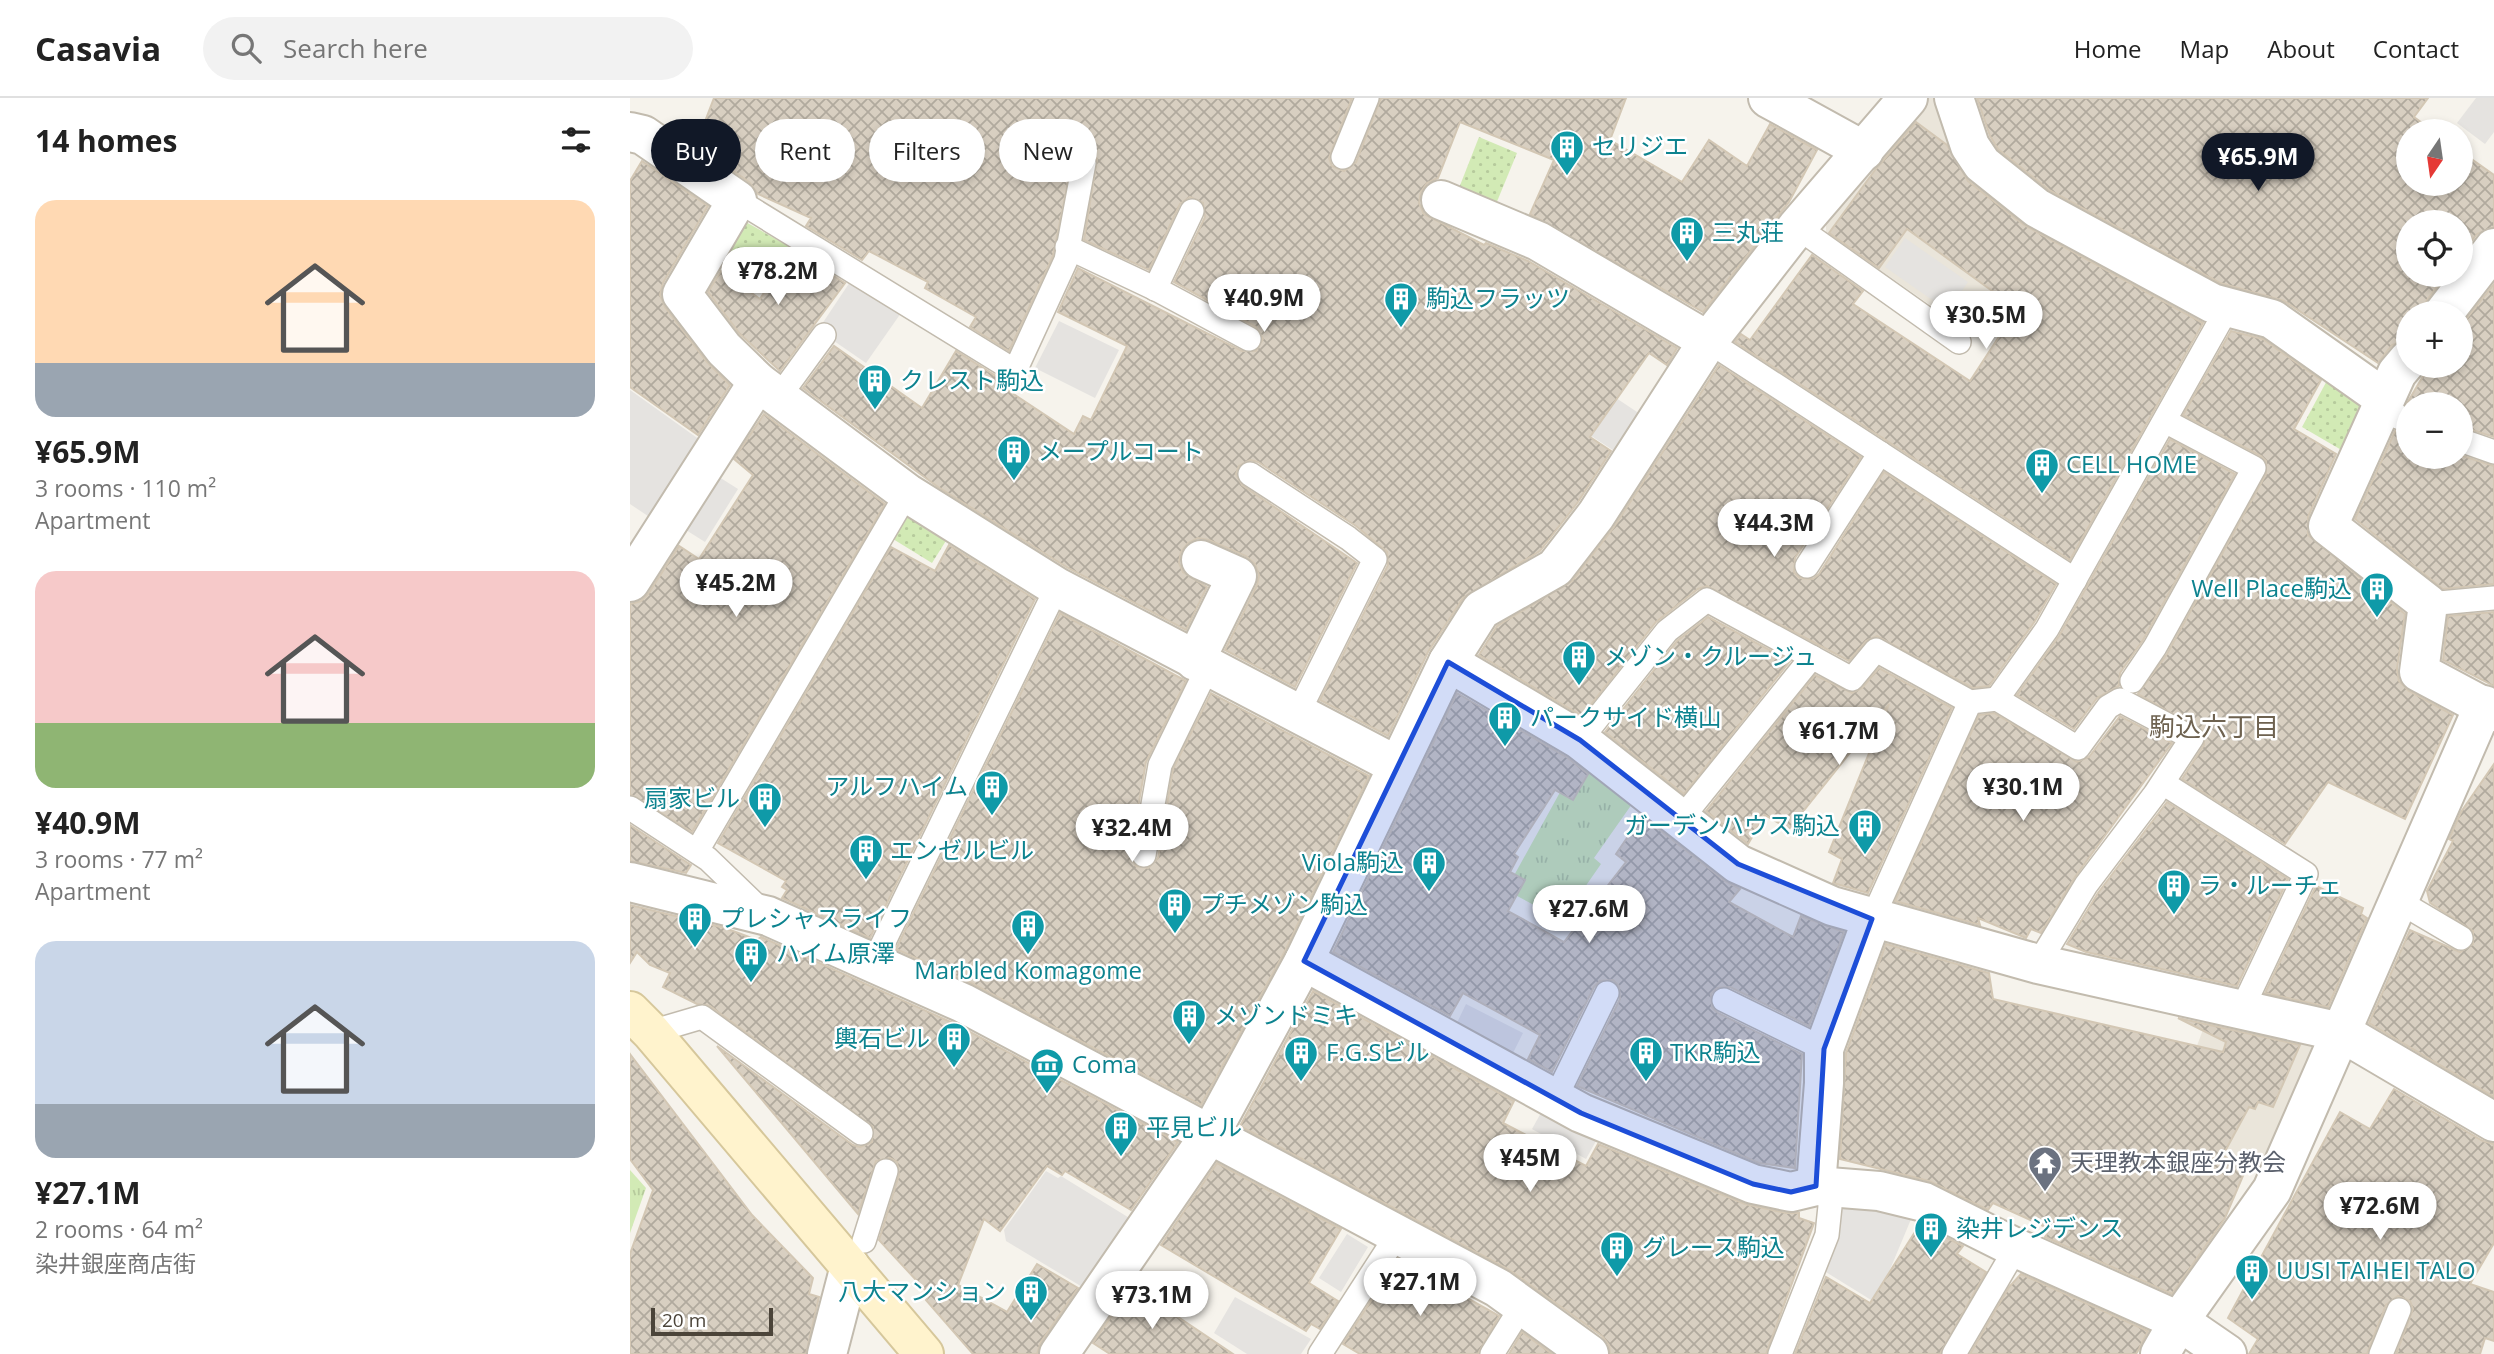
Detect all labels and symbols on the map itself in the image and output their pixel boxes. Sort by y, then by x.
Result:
north arrow [2396,119,2473,196]
building icon: セリジエ [1548,128,1586,177]
place label: セリジエ [1592,129,1688,162]
pin: ¥65.9M [2201,134,2315,193]
building icon: 三丸荘 [1668,214,1706,263]
place label: 三丸荘 [1712,215,1784,248]
pin: ¥78.2M [721,248,835,307]
pin: ¥40.9M [1207,274,1321,334]
building icon: 駒込フラッツ [1382,280,1420,329]
place label: 駒込フラッツ [1426,281,1570,314]
pin: ¥30.5M [1929,292,2043,351]
building icon: クレスト駒込 [856,362,894,411]
place label: クレスト駒込 [900,363,1044,396]
building icon: メープルコート [995,433,1033,482]
place label: メープルコート [1038,434,1204,467]
building icon: CELL HOME [2023,446,2061,495]
place label: CELL HOME [2066,447,2197,480]
pin: ¥44.3M [1717,500,1831,559]
pin: ¥45.2M [679,560,793,619]
building icon: Well Place駒込 [2358,570,2396,619]
place label: Well Place駒込 [2191,571,2352,604]
building icon: メゾン・クルージュ [1560,638,1598,687]
place label: メゾン・クルージュ [1604,639,1817,672]
building icon: パークサイド横山 [1486,699,1524,748]
place label: パークサイド横山 [1530,700,1722,733]
pin: ¥61.7M [1782,708,1896,767]
district label: 駒込六丁目 [2149,708,2279,744]
pin: ¥30.1M [1966,764,2080,823]
building icon: アルフハイム [973,768,1011,817]
place label: アルフハイム [825,769,968,802]
building icon: 扇家ビル [746,780,784,829]
place label: 扇家ビル [644,781,740,814]
pin: ¥32.4M [1075,804,1189,864]
building icon: ガーデンハウス駒込 [1846,807,1884,856]
place label: ガーデンハウス駒込 [1624,808,1840,841]
building icon: エンゼルビル [847,832,885,881]
place label: エンゼルビル [890,833,1034,866]
building icon: Viola駒込 [1410,844,1448,893]
place label: Viola駒込 [1302,845,1404,878]
building icon: ラ・ルーチェ [2155,867,2193,916]
place label: ラ・ルーチェ [2198,868,2342,901]
building icon: プチメゾン駒込 [1156,886,1194,935]
pin: ¥27.6M [1532,886,1646,945]
place label: プチメゾン駒込 [1200,887,1368,920]
building icon: プレシャスライフ [676,900,714,949]
place label: プレシャスライフ [720,901,912,934]
building icon: Marbled Komagome [1009,907,1047,956]
building icon: ハイム原澤 [732,935,770,984]
place label: ハイム原澤 [776,936,895,969]
place label: Marbled Komagome [914,953,1142,986]
building icon: メゾンドミキ [1170,997,1208,1046]
place label: メゾンドミキ [1214,998,1358,1031]
building icon: 輿石ビル [935,1020,973,1069]
place label: 輿石ビル [834,1021,930,1054]
building icon: F.G.Sビル [1282,1034,1320,1083]
building icon: TKR駒込 [1627,1034,1665,1083]
place label: F.G.Sビル [1326,1035,1430,1068]
place label: TKR駒込 [1670,1035,1761,1068]
museum icon: Coma [1028,1046,1066,1095]
place label: Coma [1072,1047,1137,1080]
building icon: 平見ビル [1102,1109,1140,1158]
place label: 平見ビル [1146,1110,1242,1143]
pin: ¥45M [1489,1134,1571,1194]
temple icon: 天理教本銀座分教会 [2026,1144,2064,1193]
place label: 天理教本銀座分教会 [2070,1145,2286,1178]
pin: ¥72.6M [2323,1182,2437,1242]
building icon: 染井レジデンス [1912,1210,1950,1259]
place label: 染井レジデンス [1956,1211,2124,1244]
building icon: グレース駒込 [1598,1229,1636,1278]
place label: グレース駒込 [1642,1230,1785,1263]
building icon: UUSI TAIHEI TALO [2233,1252,2271,1301]
place label: UUSI TAIHEI TALO [2276,1253,2476,1286]
pin: ¥27.1M [1363,1258,1477,1318]
pin: ¥73.1M [1095,1272,1209,1331]
building icon: 八大マンション [1012,1273,1050,1322]
place label: 八大マンション [838,1274,1006,1307]
scale bar [651,1305,774,1337]

